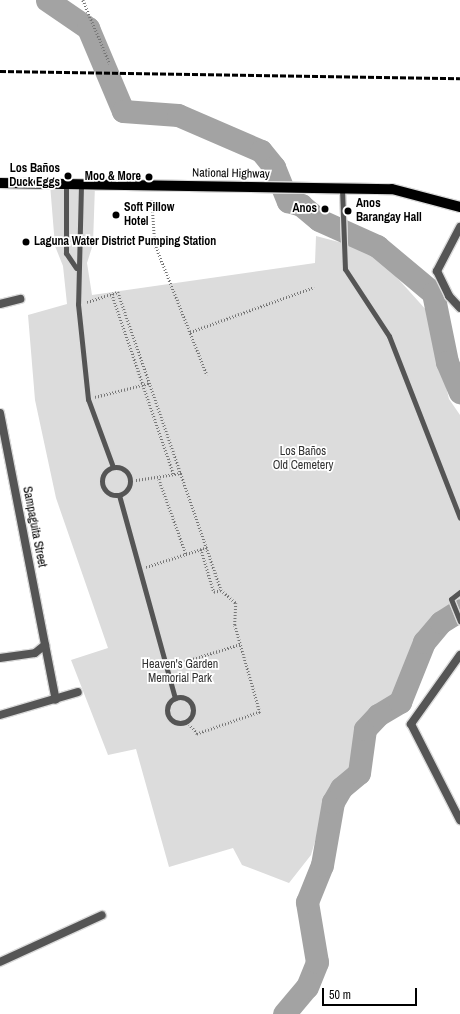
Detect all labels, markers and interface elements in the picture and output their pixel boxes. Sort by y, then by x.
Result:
place label: Los Baños Duck Eggs [9,162,60,190]
street label: National Highway [192,166,270,182]
place label: Moo & More [85,170,141,184]
marker: Los Baños Duck Eggs [63,171,73,181]
marker: Moo & More [144,172,154,182]
place label: Anos Barangay Hall [356,197,422,225]
place label: Soft Pillow Hotel [124,201,174,229]
place label: Anos [292,202,317,216]
marker: Anos [320,204,330,214]
marker: Anos Barangay Hall [343,206,353,216]
marker: Soft Pillow Hotel [111,210,121,220]
place label: Laguna Water District Pumping Station [34,235,216,249]
marker: Laguna Water District Pumping Station [21,237,31,247]
park label: Los Baños Old Cemetery [273,445,333,473]
street label: Sampaguita Street [19,485,49,569]
park label: Heaven's Garden Memorial Park [142,658,218,686]
scale bar [324,980,419,1006]
text: 50 m [329,987,351,1003]

